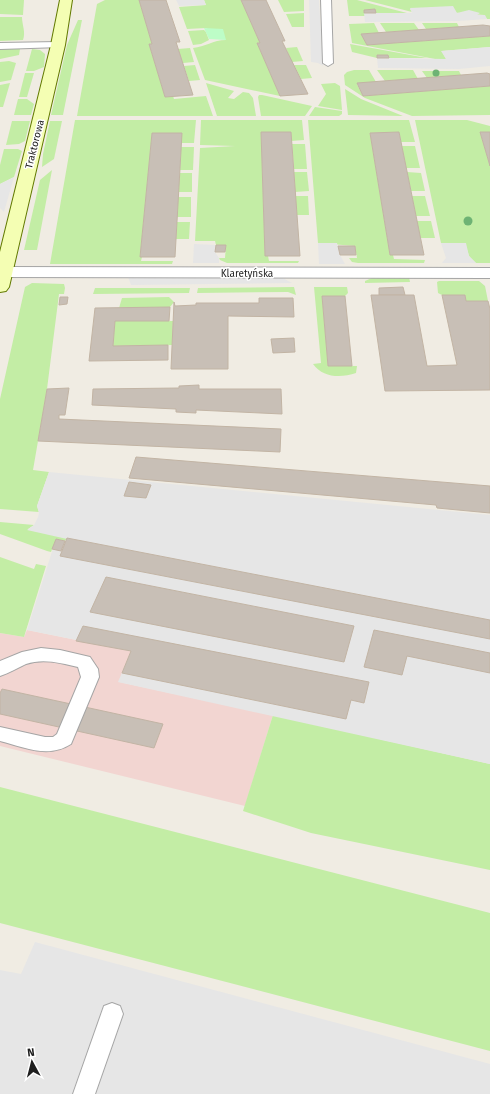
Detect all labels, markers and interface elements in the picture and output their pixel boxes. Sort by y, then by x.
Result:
street label: Traktorowa [23,118,47,170]
street label: Klaretyńska [221,267,273,280]
north arrow [12,1042,52,1082]
text: N [26,1046,35,1059]

